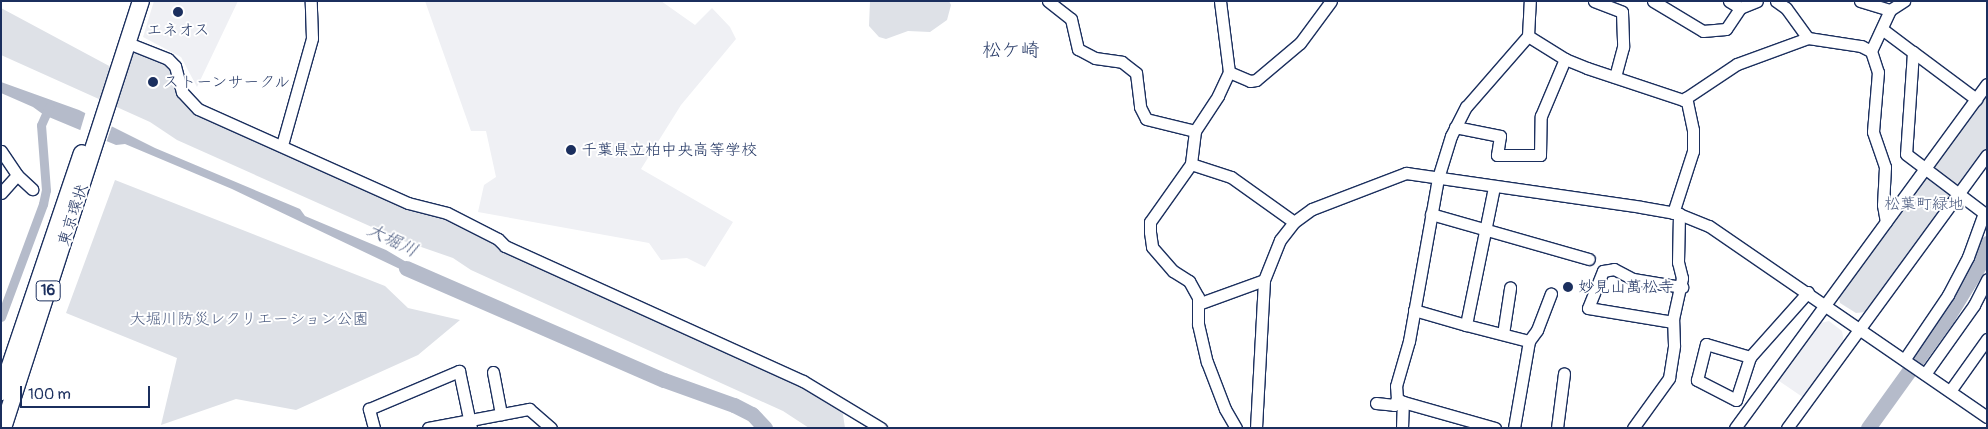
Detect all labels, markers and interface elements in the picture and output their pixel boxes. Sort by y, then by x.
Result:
marker: エネオス [172,6,184,18]
place label: エネオス [146,20,210,40]
district label: 松ケ崎 [983,40,1039,62]
place label: ストーンサークル [163,72,291,92]
marker: ストーンサークル [147,76,159,88]
place label: 千葉県立柏中央高等学校 [581,140,757,160]
marker: 千葉県立柏中央高等学校 [565,144,577,156]
street label: 東京環状 [54,182,92,248]
park label: 松葉町緑地 [1884,194,1964,214]
water label: 大堀川 [363,219,421,263]
place label: 妙見山萬松寺 [1578,277,1674,297]
road number: 16 [36,278,60,304]
marker: 妙見山萬松寺 [1562,281,1574,293]
park label: 大堀川防災レクリエーション公園 [129,309,369,329]
scale bar [22,376,152,408]
text: 100 m [28,385,71,404]

